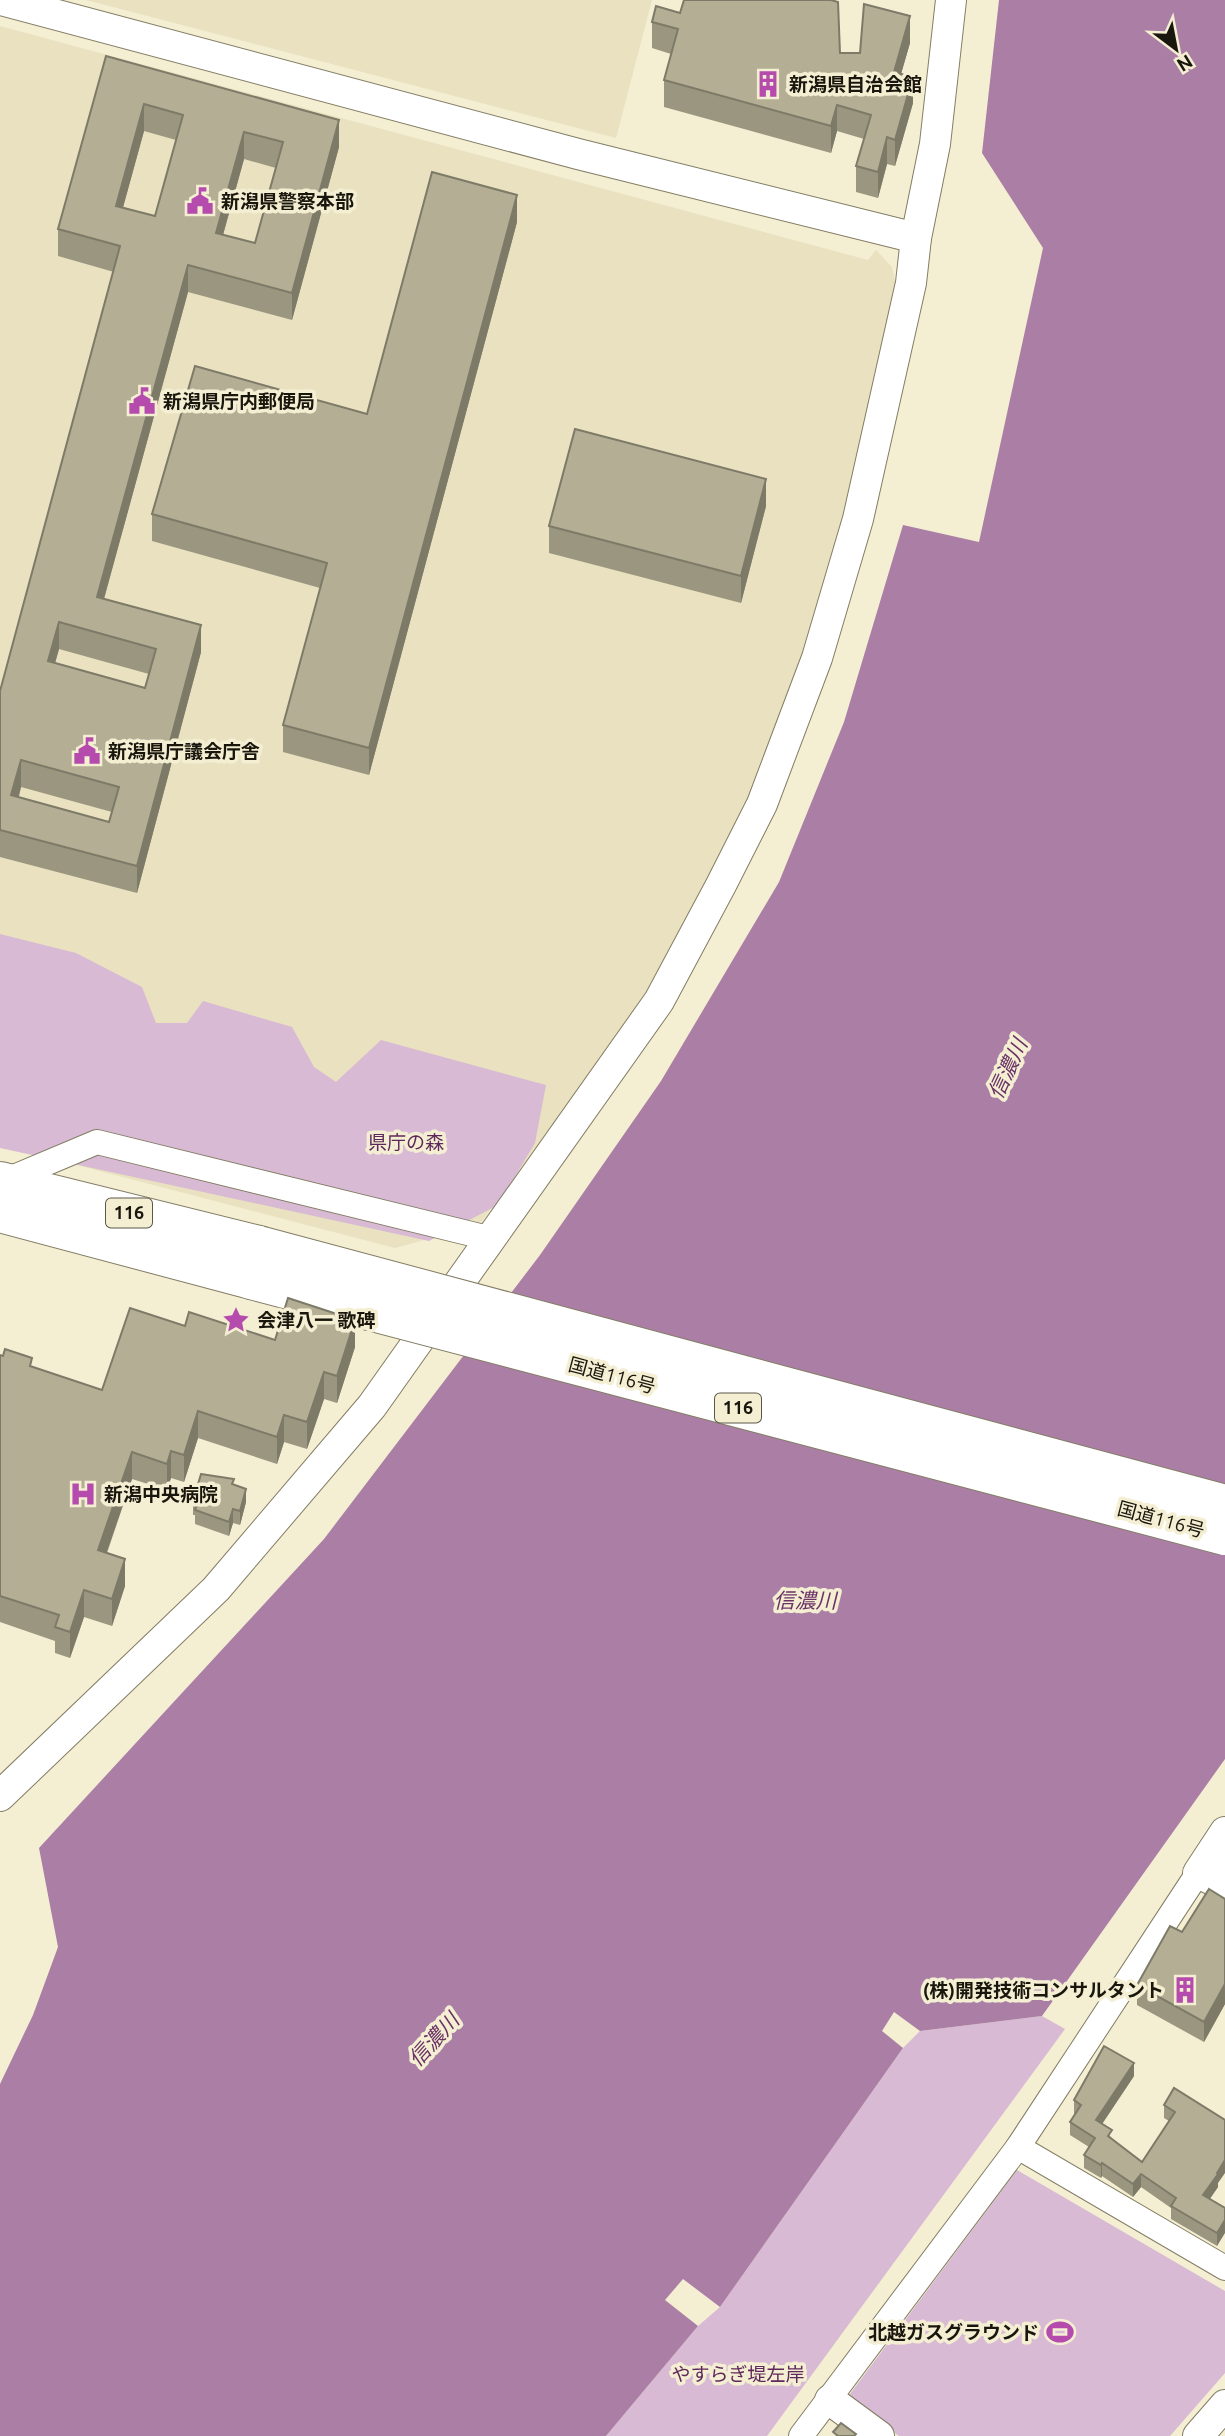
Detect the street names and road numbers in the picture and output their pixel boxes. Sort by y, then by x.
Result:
road number: 116 [106,1198,152,1228]
street label: 国道116号 [566,1353,658,1397]
road number: 116 [715,1394,761,1422]
street label: 国道116号 [1115,1497,1207,1541]

